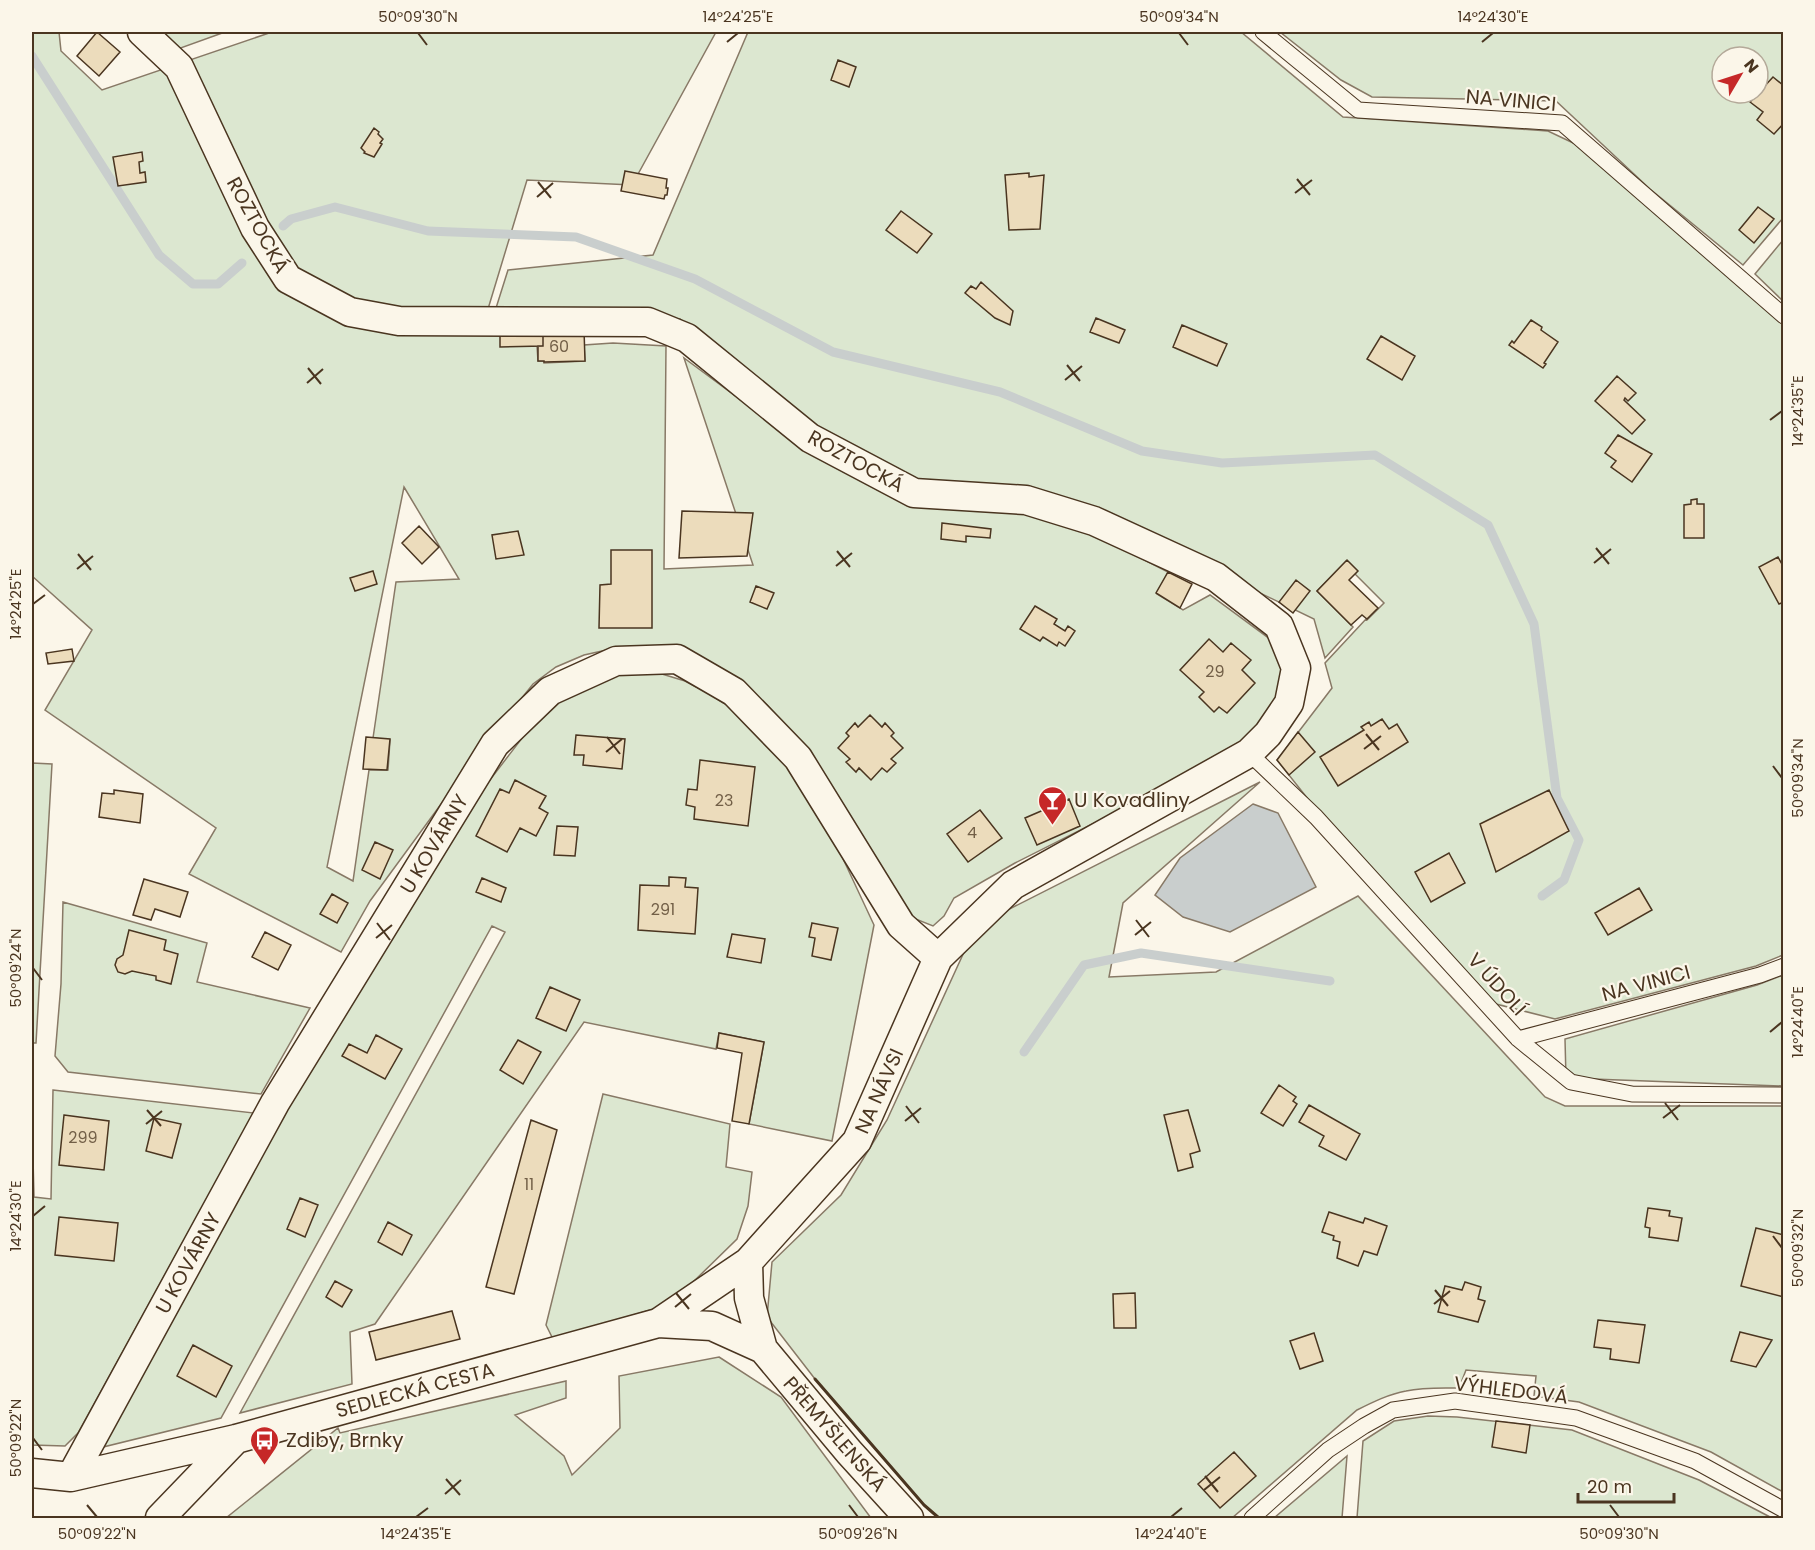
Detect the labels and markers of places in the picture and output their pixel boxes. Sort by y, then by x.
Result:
bar icon: U Kovadliny [1037,784,1069,826]
place label: U Kovadliny [1074,786,1190,814]
bus stop icon: Zdiby, Brnky [249,1424,281,1466]
place label: Zdiby, Brnky [286,1426,403,1454]

